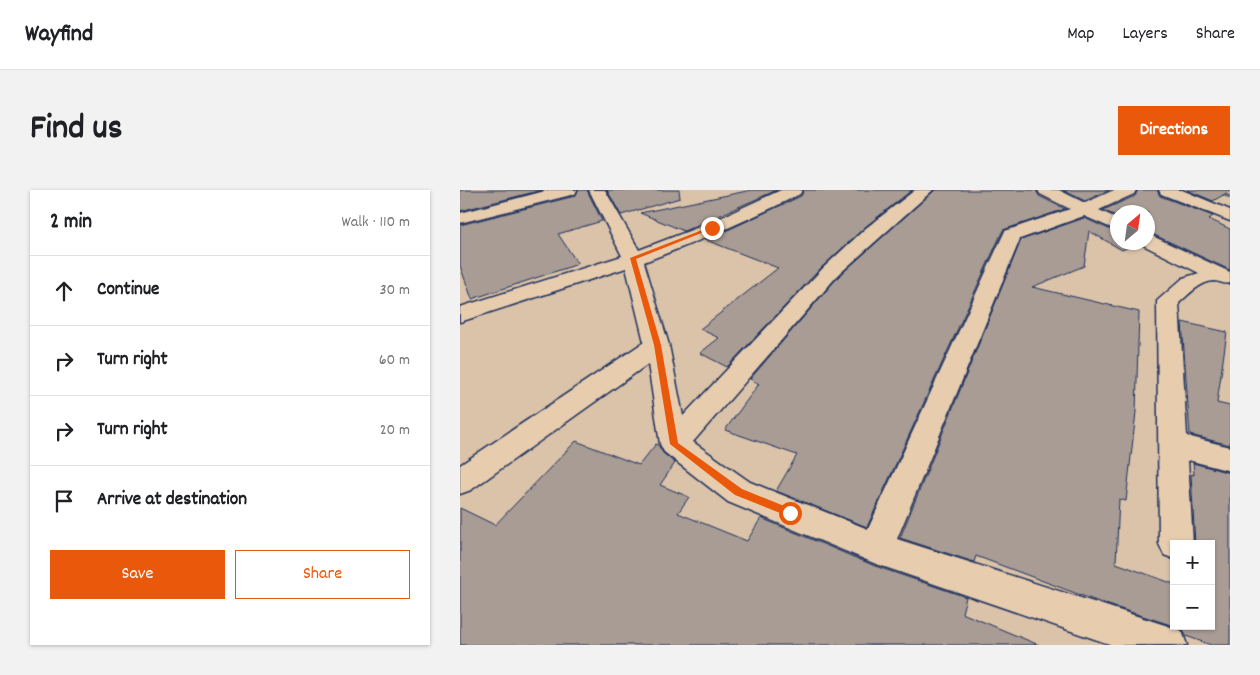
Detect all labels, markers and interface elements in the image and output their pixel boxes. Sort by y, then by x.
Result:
text: Wayfind [25,18,93,52]
text: Map [1067,22,1094,47]
text: Layers [1122,22,1168,47]
text: Share [1196,22,1235,47]
text: Find us [30,105,122,155]
button: Directions [1118,106,1230,155]
north arrow [1110,205,1155,250]
text: 2 min [50,208,92,238]
text: Walk · 110 m [342,211,410,234]
route end [701,217,724,240]
icon: ahead [50,277,78,305]
text: Continue [97,277,159,304]
text: 30 m [380,279,410,302]
icon: right [50,347,78,375]
text: Turn right [97,347,168,374]
text: 60 m [379,349,410,372]
icon: right [50,417,78,445]
text: Turn right [97,417,168,444]
text: 20 m [380,419,410,442]
icon: arrive [50,487,78,515]
text: Arrive at destination [97,487,247,514]
route start [779,502,802,525]
map controls [1170,540,1215,630]
button: + [1170,540,1215,585]
button: Save [50,550,225,599]
button: Share [235,550,410,599]
button: − [1170,585,1215,630]

